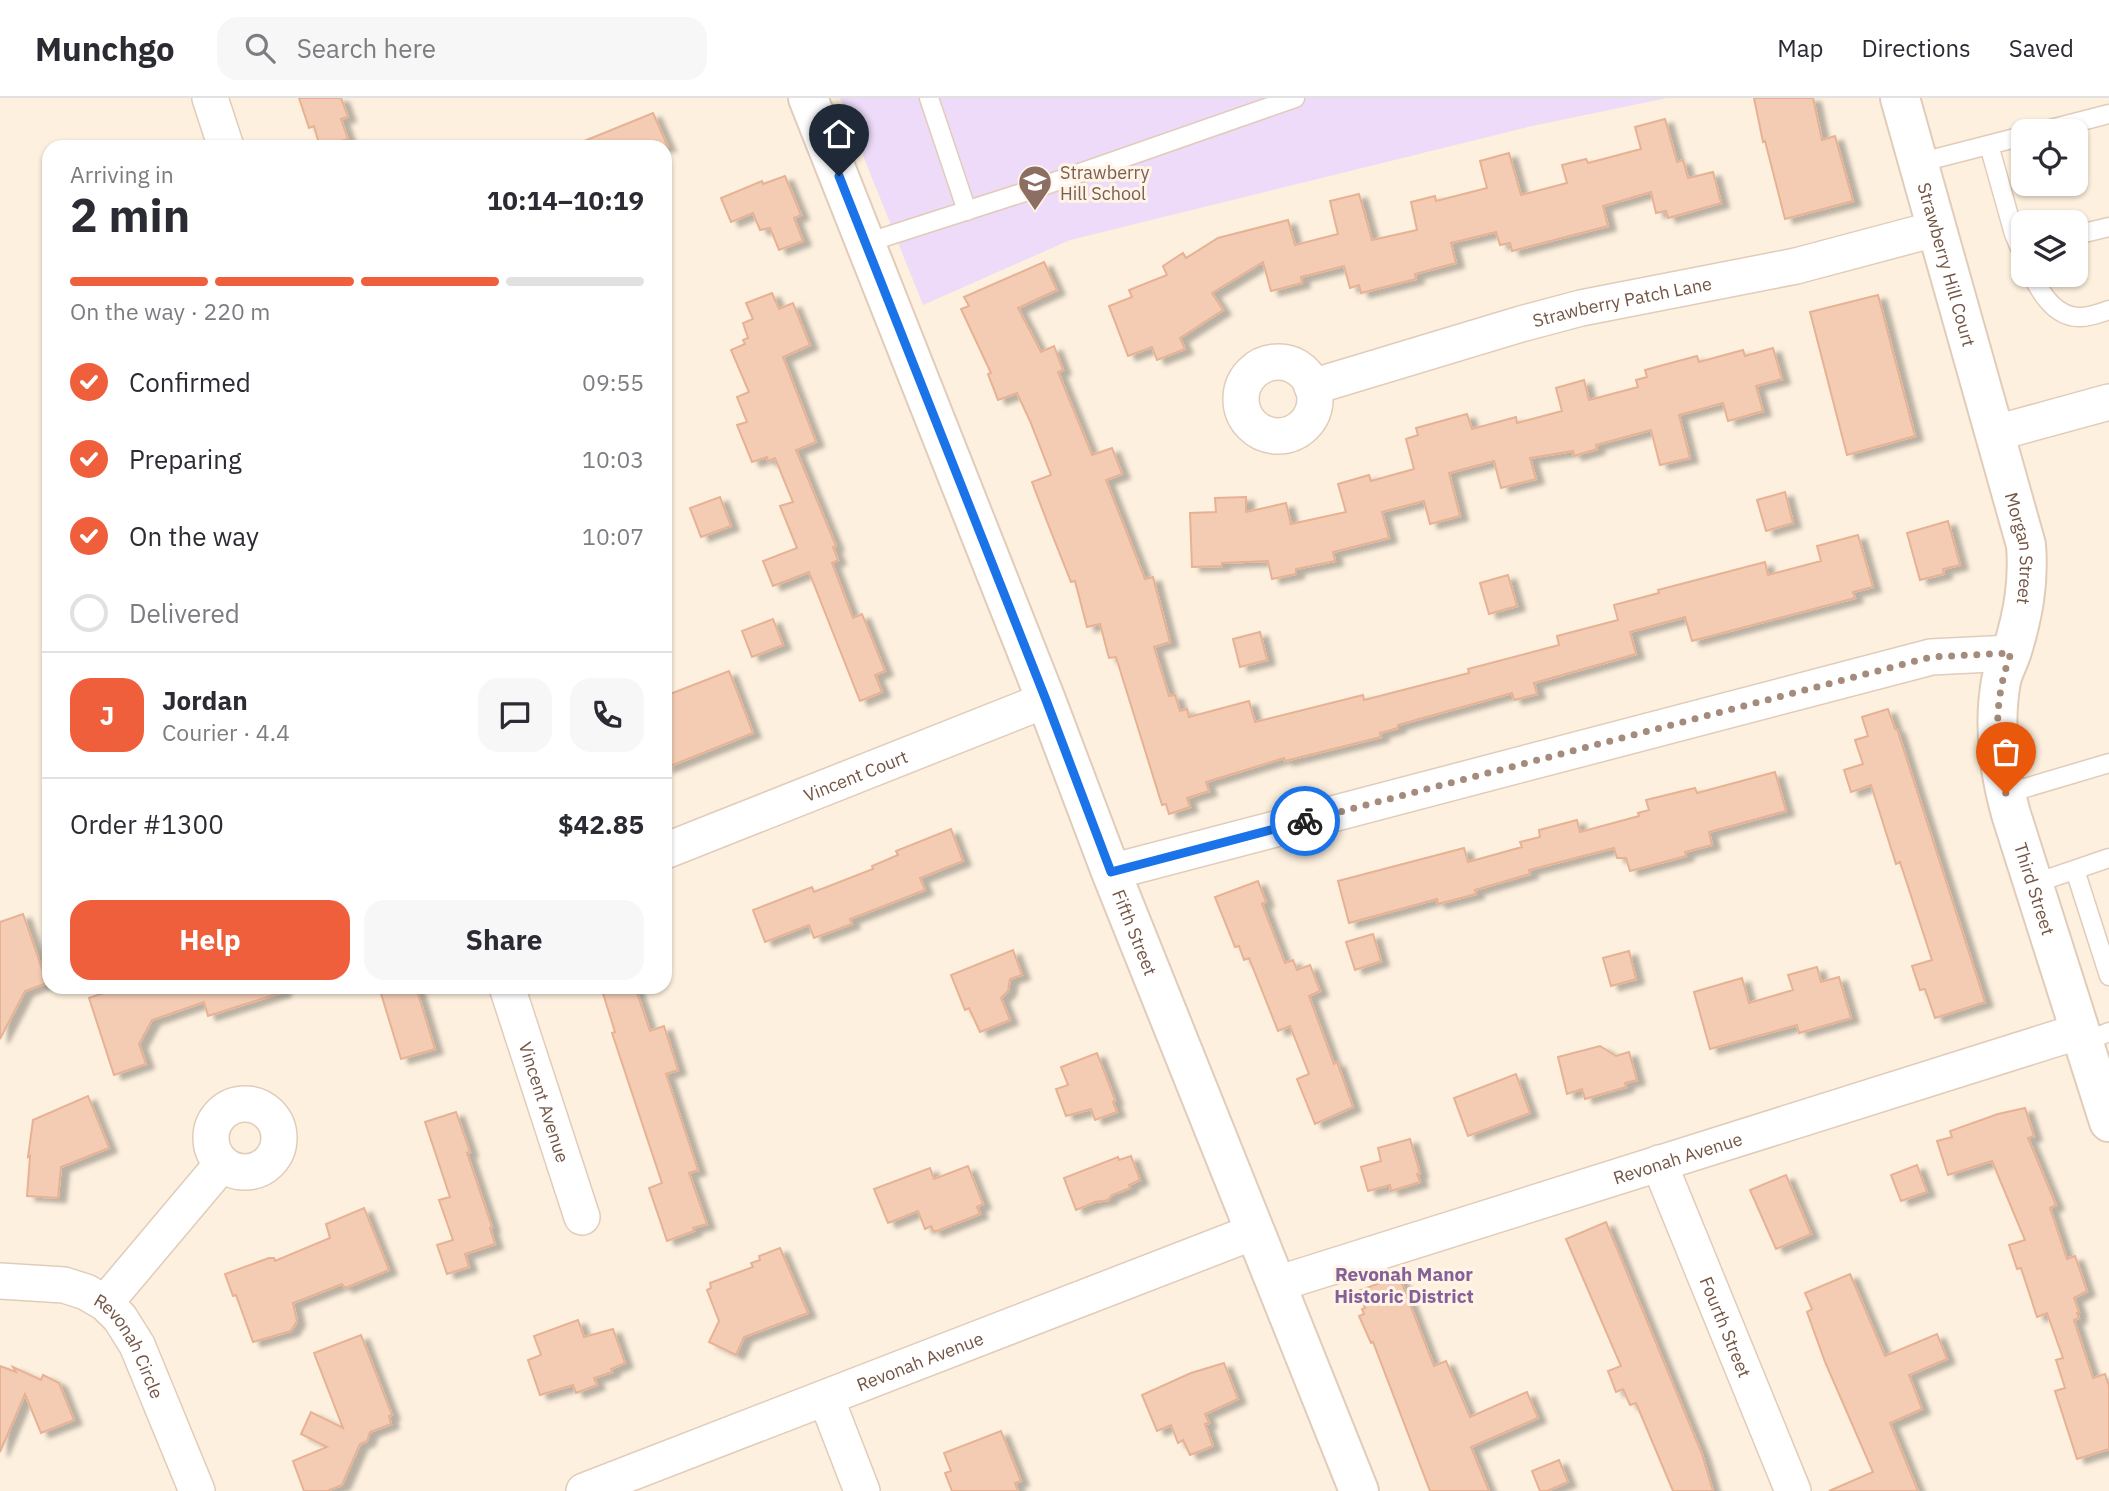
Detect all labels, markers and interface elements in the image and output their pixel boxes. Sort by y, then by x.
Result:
search box [217,17,707,80]
text: Munchgo [35,27,175,70]
icon: search [241,29,279,67]
text: Search here [297,31,436,65]
text: Map [1777,32,1823,64]
text: Directions [1861,32,1971,64]
text: Saved [2009,32,2074,64]
pin [809,104,869,176]
icon: home [820,115,858,153]
map controls [2011,119,2088,287]
button: locate [2011,119,2088,196]
text: Arriving in [70,159,174,189]
place label: Strawberry Hill School [1060,161,1149,205]
school or university icon: Strawberry Hill School [1016,163,1054,212]
street label: Strawberry Hill Court [1913,180,1981,349]
text: 10:14–10:19 [487,183,644,217]
text: 2 min [70,185,190,245]
button: layers [2011,210,2088,287]
street label: Strawberry Patch Lane [1530,271,1714,332]
text: On the way · 220 m [70,296,270,326]
icon: check [70,363,108,401]
text: Confirmed [129,365,251,399]
text: 09:55 [582,367,644,397]
icon: check [70,440,108,478]
text: Preparing [129,442,242,476]
text: 10:03 [582,444,644,474]
street label: Morgan Street [2000,490,2038,606]
icon: check [70,517,108,555]
text: On the way [129,519,259,553]
text: 10:07 [582,521,644,551]
text: Delivered [129,596,240,630]
button: chat [478,678,552,752]
button: phone [570,678,644,752]
text: Jordan [162,683,248,717]
text: J [100,698,114,732]
text: Courier · 4.4 [162,717,290,747]
pin [1976,722,2036,794]
icon: bag [1987,733,2025,771]
street label: Vincent Court [800,745,911,806]
courier [1270,786,1340,856]
icon: bike [1286,802,1324,840]
text: Order #1300 [70,807,224,841]
text: $42.85 [558,807,644,841]
street label: Third Street [2009,840,2060,938]
street label: Fifth Street [1108,886,1163,978]
button: Help [70,900,350,980]
button: Share [364,900,644,980]
street label: Vincent Avenue [514,1039,575,1165]
street label: Revonah Avenue [1610,1127,1745,1189]
district label: Revonah Manor Historic District [1334,1262,1474,1308]
street label: Fourth Street [1695,1273,1757,1381]
street label: Revonah Circle [90,1288,169,1402]
street label: Revonah Avenue [853,1326,987,1396]

